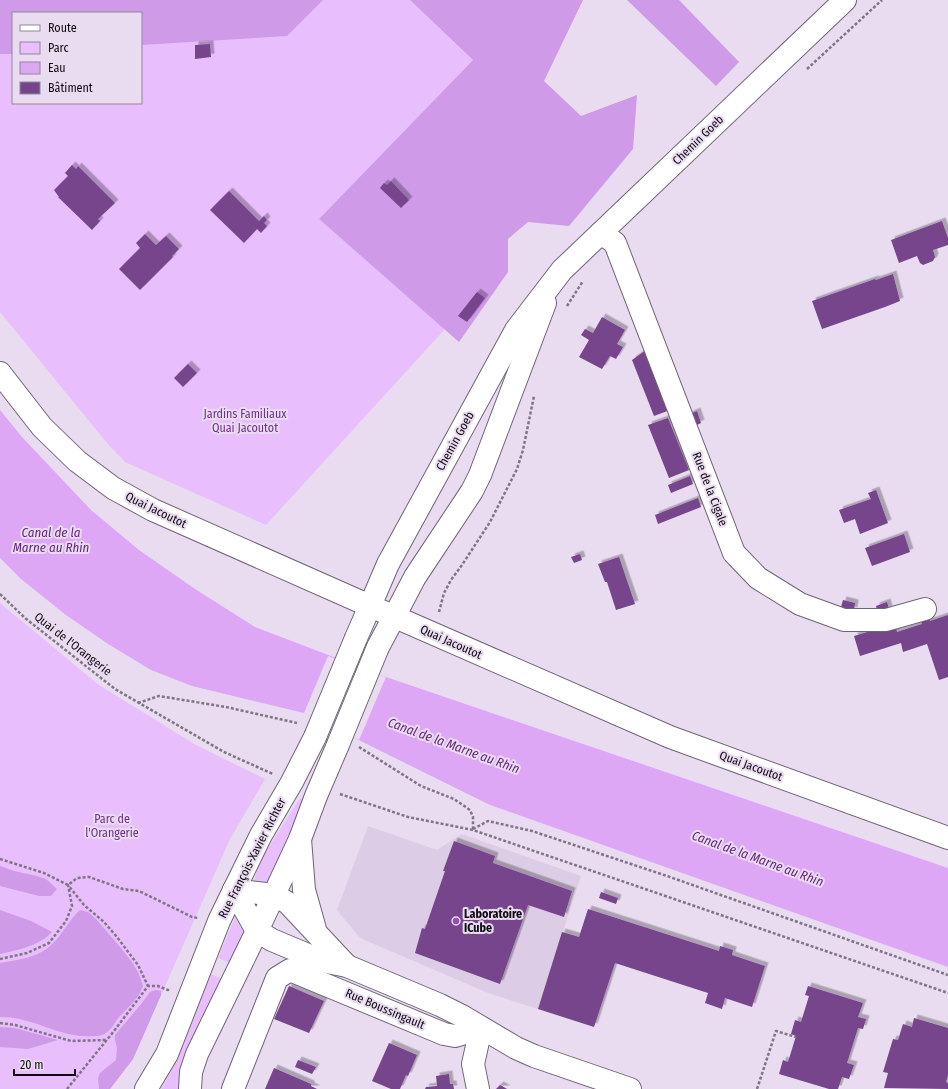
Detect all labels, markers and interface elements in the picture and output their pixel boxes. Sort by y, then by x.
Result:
legend [12,12,142,104]
text: Route [48,21,77,35]
text: Parc [48,41,69,55]
text: Eau [48,61,66,75]
text: Bâtiment [48,81,93,95]
street label: Chemin Goeb [670,112,726,168]
park label: Jardins Familiaux Quai Jacoutot [203,407,287,435]
street label: Chemin Goeb [433,409,477,473]
street label: Rue de la Cigale [690,450,731,528]
street label: Quai Jacoutot [123,489,189,531]
water label: Canal de la Marne au Rhin [13,525,90,555]
street label: Quai de l'Orangerie [32,609,114,679]
street label: Quai Jacoutot [418,622,484,662]
water label: Canal de la Marne au Rhin [386,715,522,776]
street label: Quai Jacoutot [718,748,785,784]
street label: Rue François-Xavier Richter [215,795,289,921]
park label: Parc de l'Orangerie [85,812,139,840]
water label: Canal de la Marne au Rhin [690,828,826,889]
place label: Laboratoire ICube [464,907,522,935]
marker: Laboratoire ICube [451,916,461,926]
street label: Rue Boussingault [343,986,427,1032]
scale bar [14,1051,75,1077]
text: 20 m [20,1058,44,1072]

